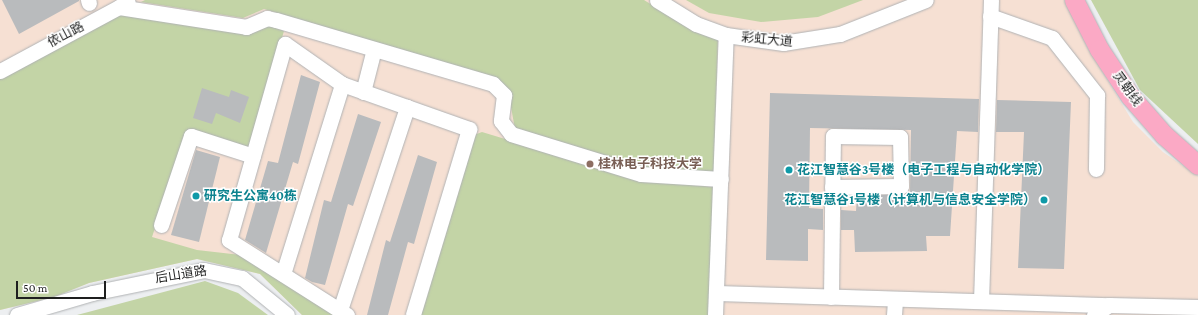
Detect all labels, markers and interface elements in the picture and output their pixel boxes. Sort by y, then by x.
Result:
street label: 依山路 [45,19,87,51]
street label: 彩虹大道 [740,30,794,50]
street label: 灵朝线 [1109,69,1145,109]
place label: 桂林电子科技大学 [598,156,702,172]
marker: 桂林电子科技大学 [585,159,595,169]
place label: 花江智慧谷3号楼（电子工程与自动化学院） [797,162,1050,178]
marker: 花江智慧谷3号楼（电子工程与自动化学院） [784,165,794,175]
place label: 研究生公寓40栋 [204,188,297,204]
marker: 研究生公寓40栋 [191,191,201,201]
place label: 花江智慧谷1号楼（计算机与信息安全学院） [784,192,1036,208]
marker: 花江智慧谷1号楼（计算机与信息安全学院） [1039,195,1049,205]
street label: 后山道路 [154,263,208,287]
scale bar [18,273,108,299]
text: 50 m [23,281,47,295]

